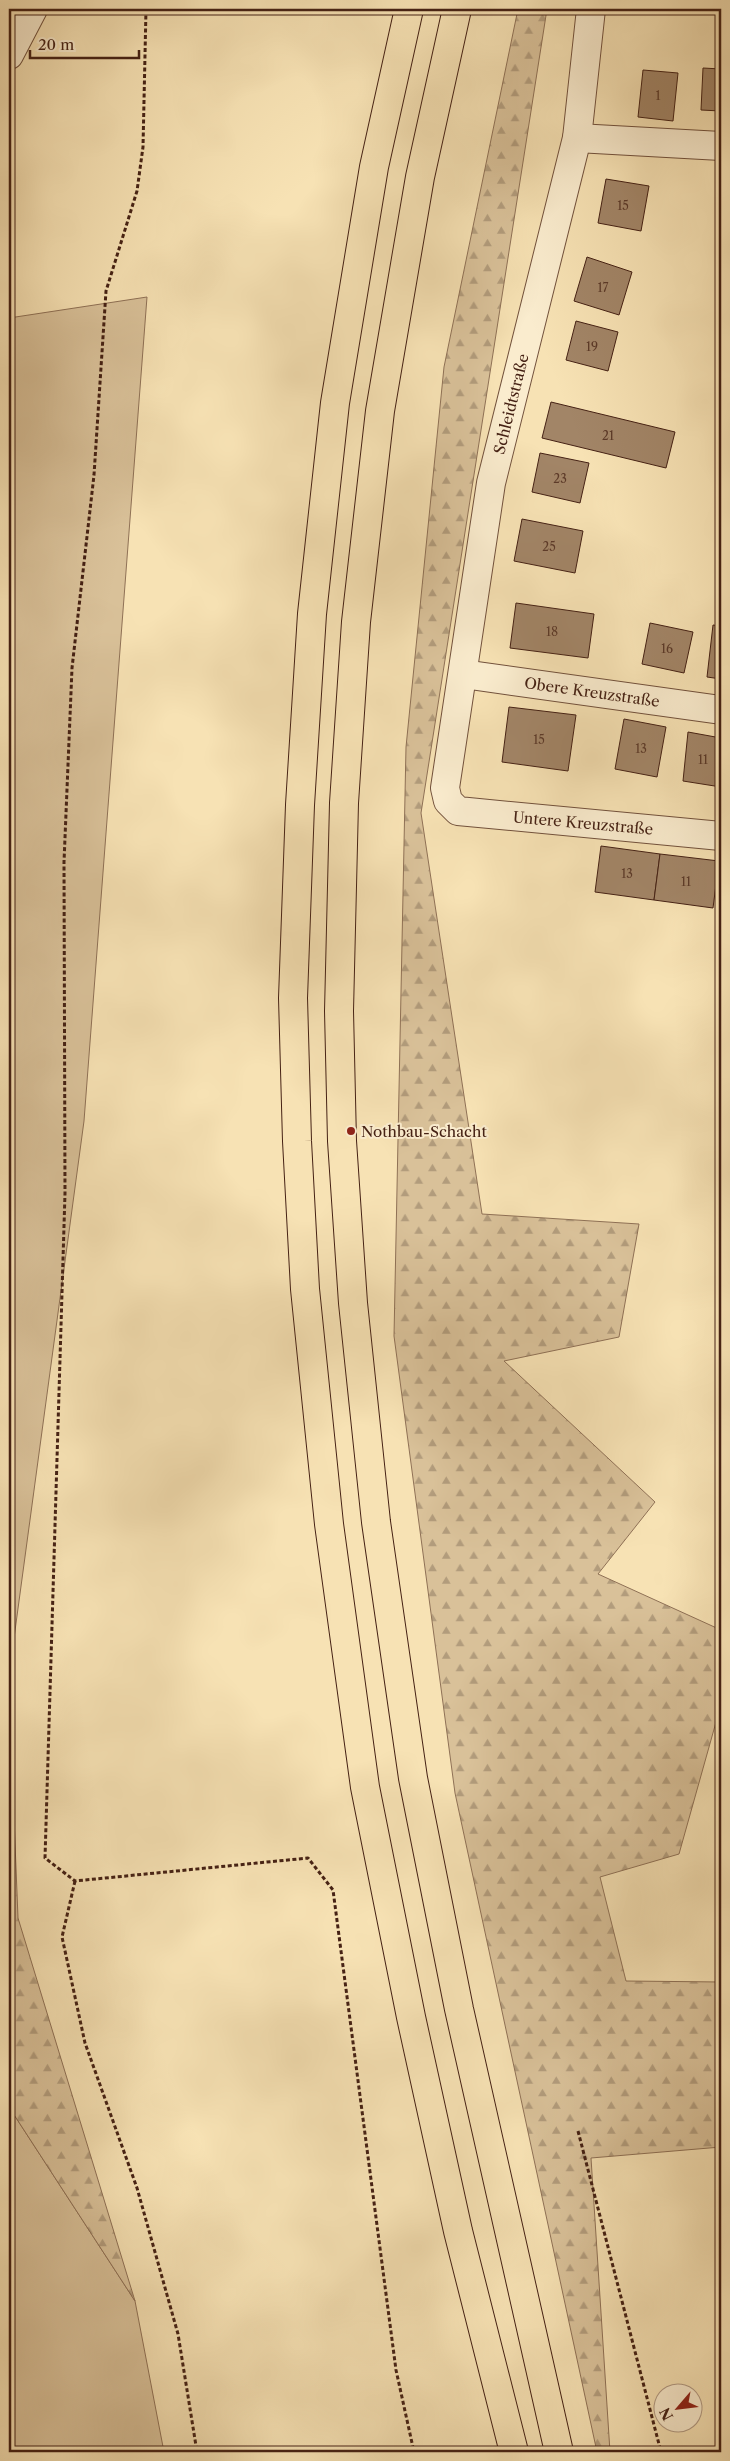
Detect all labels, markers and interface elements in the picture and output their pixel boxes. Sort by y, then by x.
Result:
scale bar [30,28,139,60]
text: 20 m [38,35,74,54]
house number: 1 [655,88,661,103]
house number: 15 [617,198,629,213]
house number: 17 [598,280,609,295]
house number: 19 [586,339,598,354]
street label: Schleidtstraße [489,352,533,456]
house number: 21 [602,428,614,443]
house number: 23 [553,471,567,486]
house number: 25 [542,539,556,554]
house number: 18 [546,624,558,639]
house number: 16 [661,641,673,656]
street label: Obere Kreuzstraße [523,673,661,711]
house number: 15 [533,732,545,747]
house number: 13 [635,741,647,756]
house number: 11 [698,752,708,767]
street label: Untere Kreuzstraße [512,807,654,839]
house number: 13 [621,866,633,881]
house number: 11 [681,874,691,889]
place label: Nothbau-Schacht [361,1122,487,1141]
marker: Nothbau-Schacht [345,1125,357,1137]
north arrow [652,2384,702,2434]
text: N [656,2405,677,2424]

